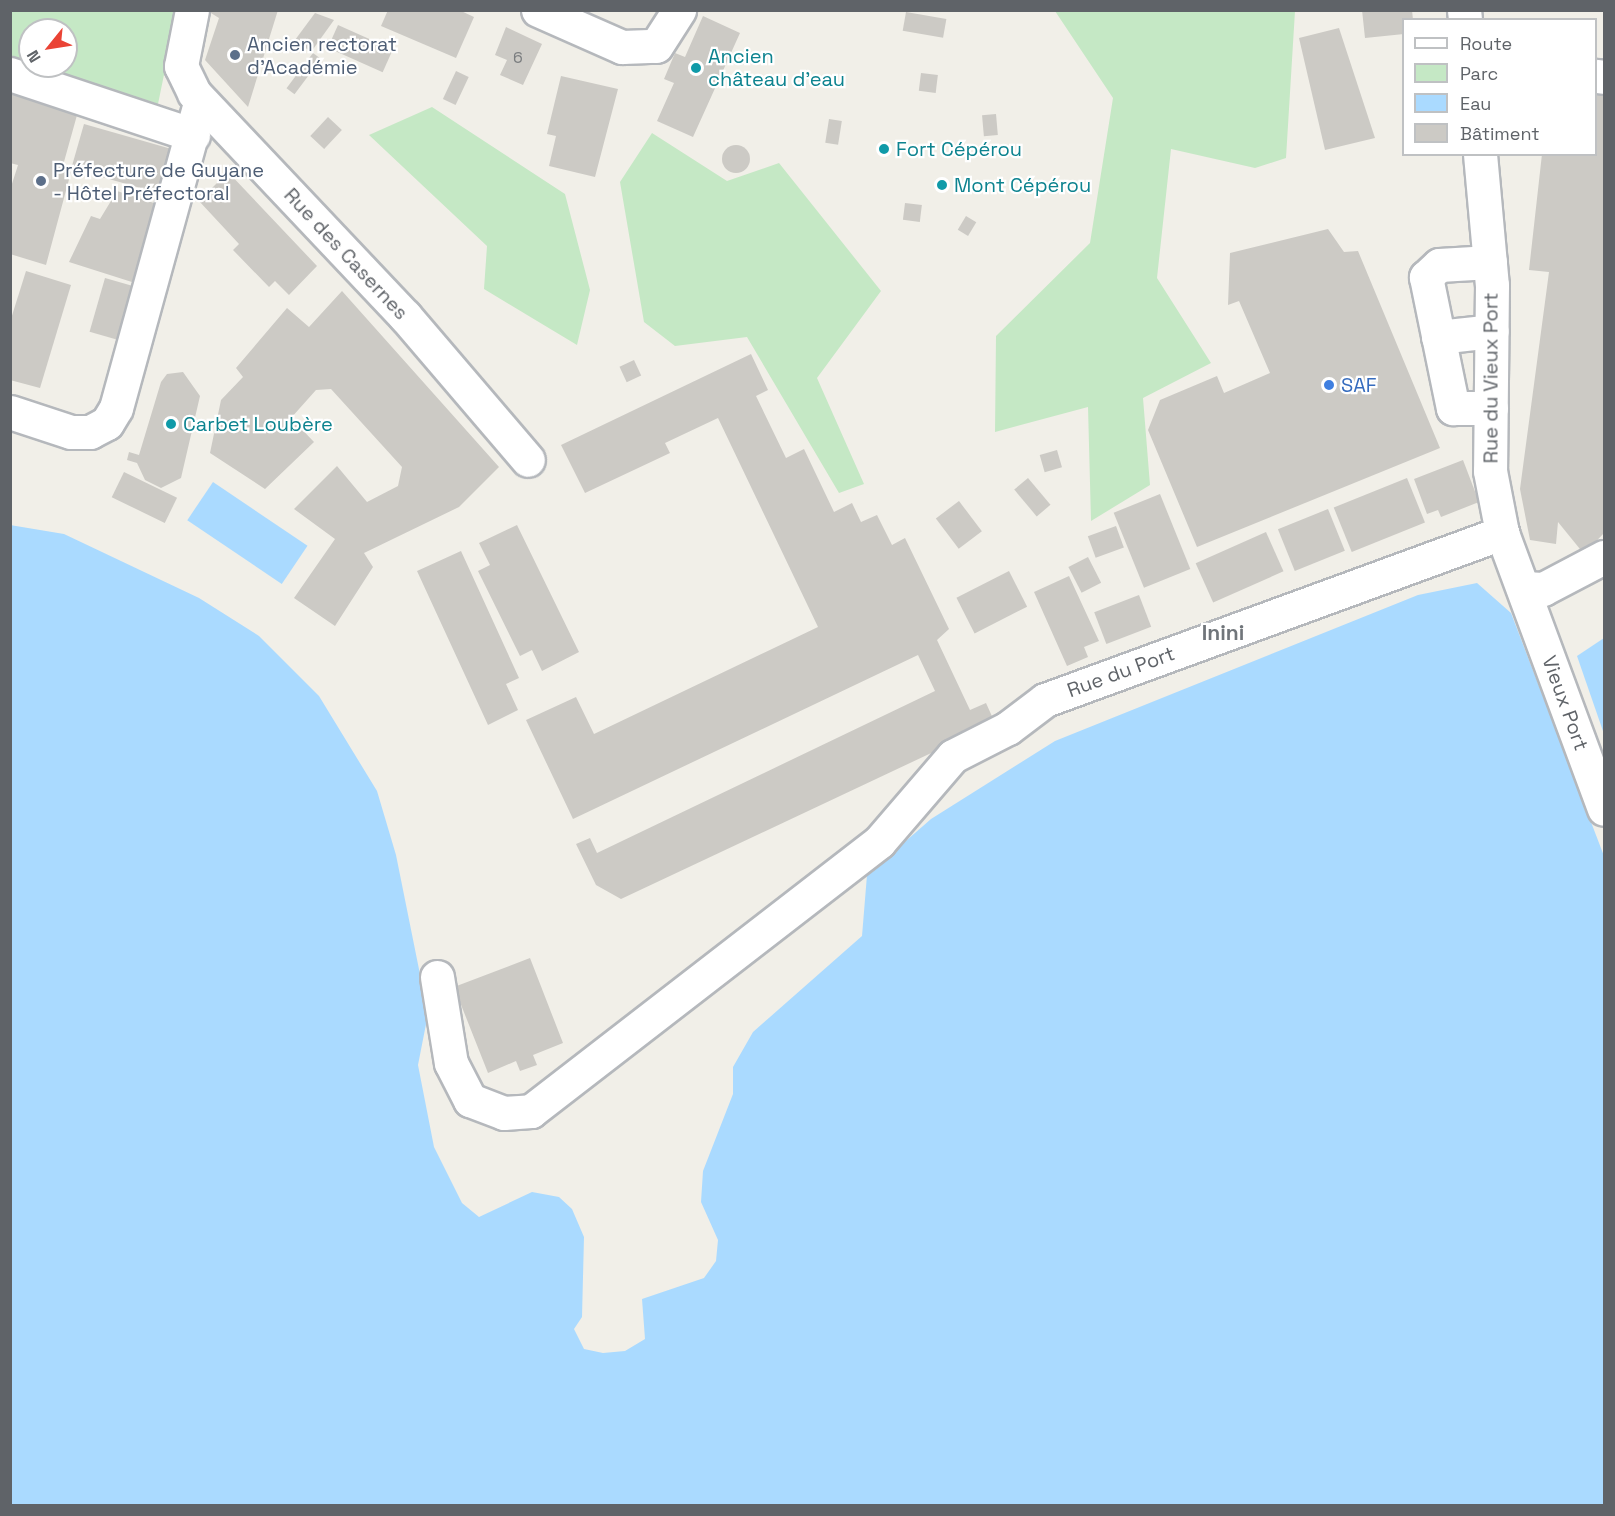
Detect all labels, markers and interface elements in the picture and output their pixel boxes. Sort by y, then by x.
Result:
north arrow [18,18,78,78]
legend [1402,18,1597,156]
place label: Ancien rectorat d'Académie [247,32,397,79]
text: Route [1460,32,1512,55]
place label: Ancien château d'eau [708,45,845,92]
text: N [22,46,45,66]
marker: Ancien rectorat d'Académie [228,48,242,62]
house number: 6 [513,48,523,68]
marker: Ancien château d'eau [689,61,703,75]
text: Parc [1460,62,1498,85]
text: Eau [1460,92,1491,115]
text: Bâtiment [1460,122,1540,145]
place label: Fort Cépérou [896,137,1022,161]
marker: Fort Cépérou [877,142,891,156]
place label: Préfecture de Guyane - Hôtel Préfectoral [53,158,264,205]
place label: Mont Cépérou [954,173,1091,197]
marker: Préfecture de Guyane - Hôtel Préfectoral [34,174,48,188]
marker: Mont Cépérou [935,178,949,192]
street label: Rue des Casernes [279,183,413,325]
street label: Rue du Vieux Port [1479,292,1503,464]
place label: SAF [1341,373,1377,397]
marker: SAF [1322,378,1336,392]
place label: Carbet Loubère [183,412,333,436]
marker: Carbet Loubère [164,417,178,431]
district label: Inini [1202,620,1244,646]
street label: Rue du Port [1064,641,1178,703]
street label: Vieux Port [1537,652,1593,754]

